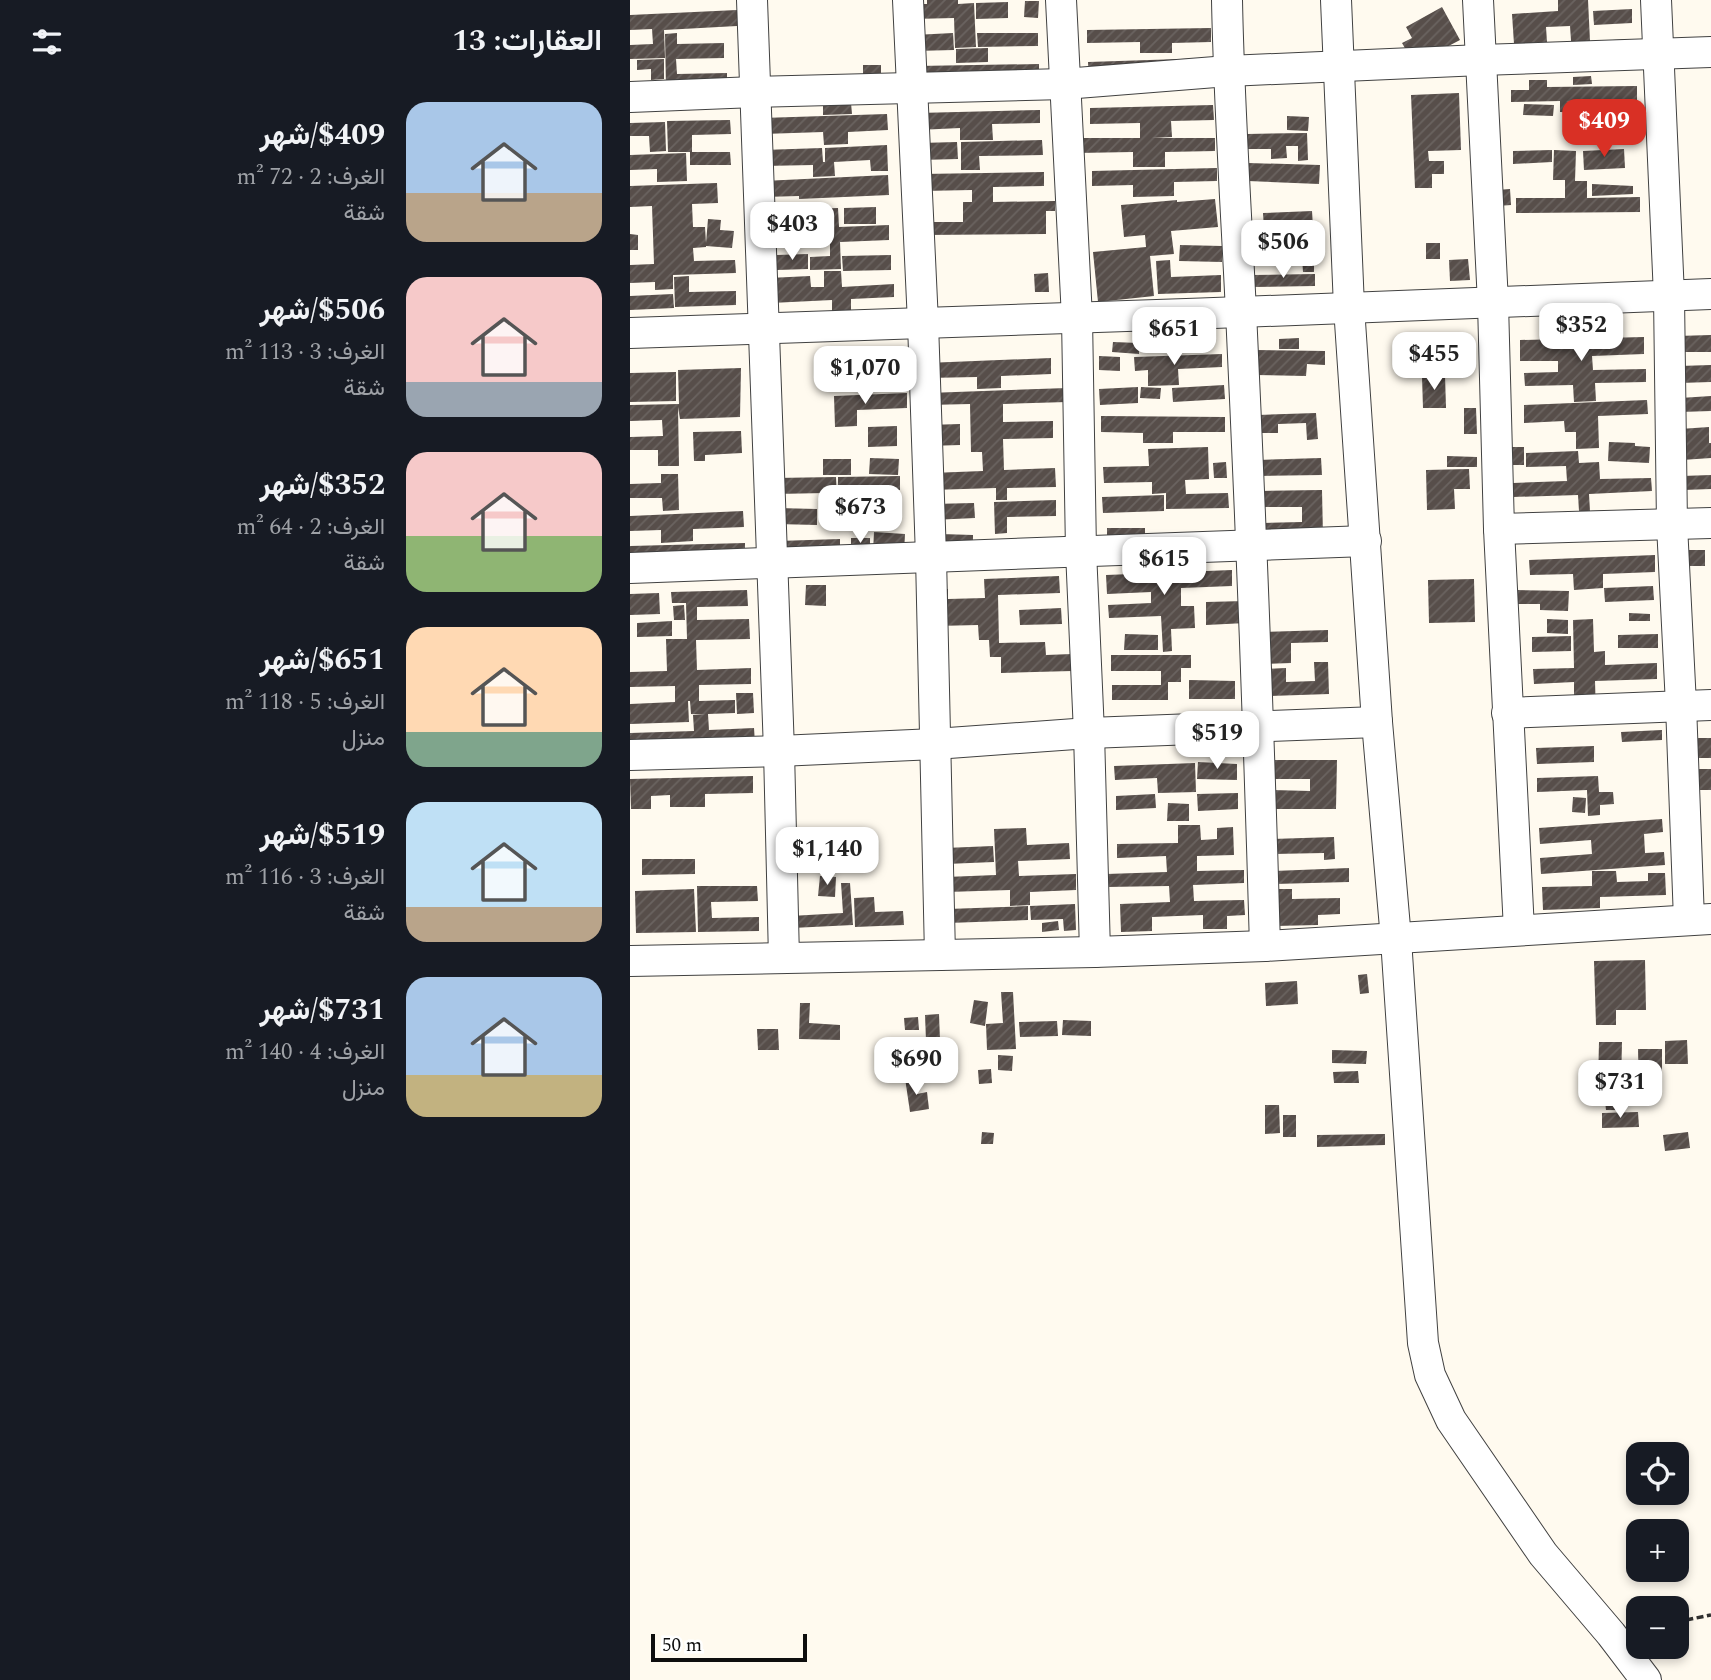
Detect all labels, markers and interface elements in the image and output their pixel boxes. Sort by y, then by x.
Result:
text: العقارات: 13 [452,18,602,64]
icon: filters [28,23,66,61]
pin: $409 [1563,100,1645,159]
text: $409 [1578,104,1630,139]
text: $409/شهر [259,112,385,158]
icon: home [462,130,546,214]
text: الغرف: 2 · 72 m² [237,160,385,195]
text: شقة [343,196,385,231]
pin: $403 [751,202,833,262]
text: $403 [766,207,818,242]
pin: $506 [1242,220,1324,280]
text: $506 [1257,225,1309,260]
text: $506/شهر [259,287,385,333]
pin: $352 [1540,304,1622,363]
icon: home [462,305,546,389]
pin: $651 [1133,308,1215,367]
text: $352 [1555,308,1607,343]
text: $651 [1148,312,1200,347]
pin: $455 [1393,332,1475,392]
text: الغرف: 3 · 113 m² [225,335,385,370]
text: $455 [1408,337,1460,372]
pin: $1,070 [808,346,922,406]
text: $1,070 [830,351,900,386]
text: شقة [343,371,385,406]
text: $352/شهر [259,462,385,508]
icon: home [462,480,546,564]
pin: $673 [819,486,901,545]
text: $673 [834,490,886,525]
text: الغرف: 2 · 64 m² [237,510,385,545]
pin: $615 [1123,538,1205,597]
text: $615 [1138,542,1190,577]
text: شقة [343,546,385,581]
text: $651/شهر [259,637,385,683]
icon: home [462,655,546,739]
text: الغرف: 5 · 118 m² [225,685,385,720]
pin: $519 [1176,712,1258,771]
text: $519 [1191,716,1243,751]
text: منزل [342,721,385,756]
text: $519/شهر [259,812,385,858]
pin: $1,140 [770,828,884,887]
icon: home [462,830,546,914]
text: $1,140 [792,832,862,867]
text: الغرف: 3 · 116 m² [225,860,385,895]
text: شقة [343,896,385,931]
text: $731/شهر [259,987,385,1033]
icon: home [462,1005,546,1089]
text: الغرف: 4 · 140 m² [225,1035,385,1070]
pin: $690 [875,1038,957,1097]
text: $690 [890,1042,942,1077]
pin: $731 [1579,1060,1661,1120]
text: $731 [1594,1065,1646,1100]
text: منزل [342,1071,385,1106]
map controls [1626,1442,1689,1659]
button: locate [1626,1442,1689,1505]
button: + [1626,1519,1689,1582]
button: − [1626,1596,1689,1659]
scale bar [651,1631,807,1663]
text: 50 m [662,1631,702,1660]

